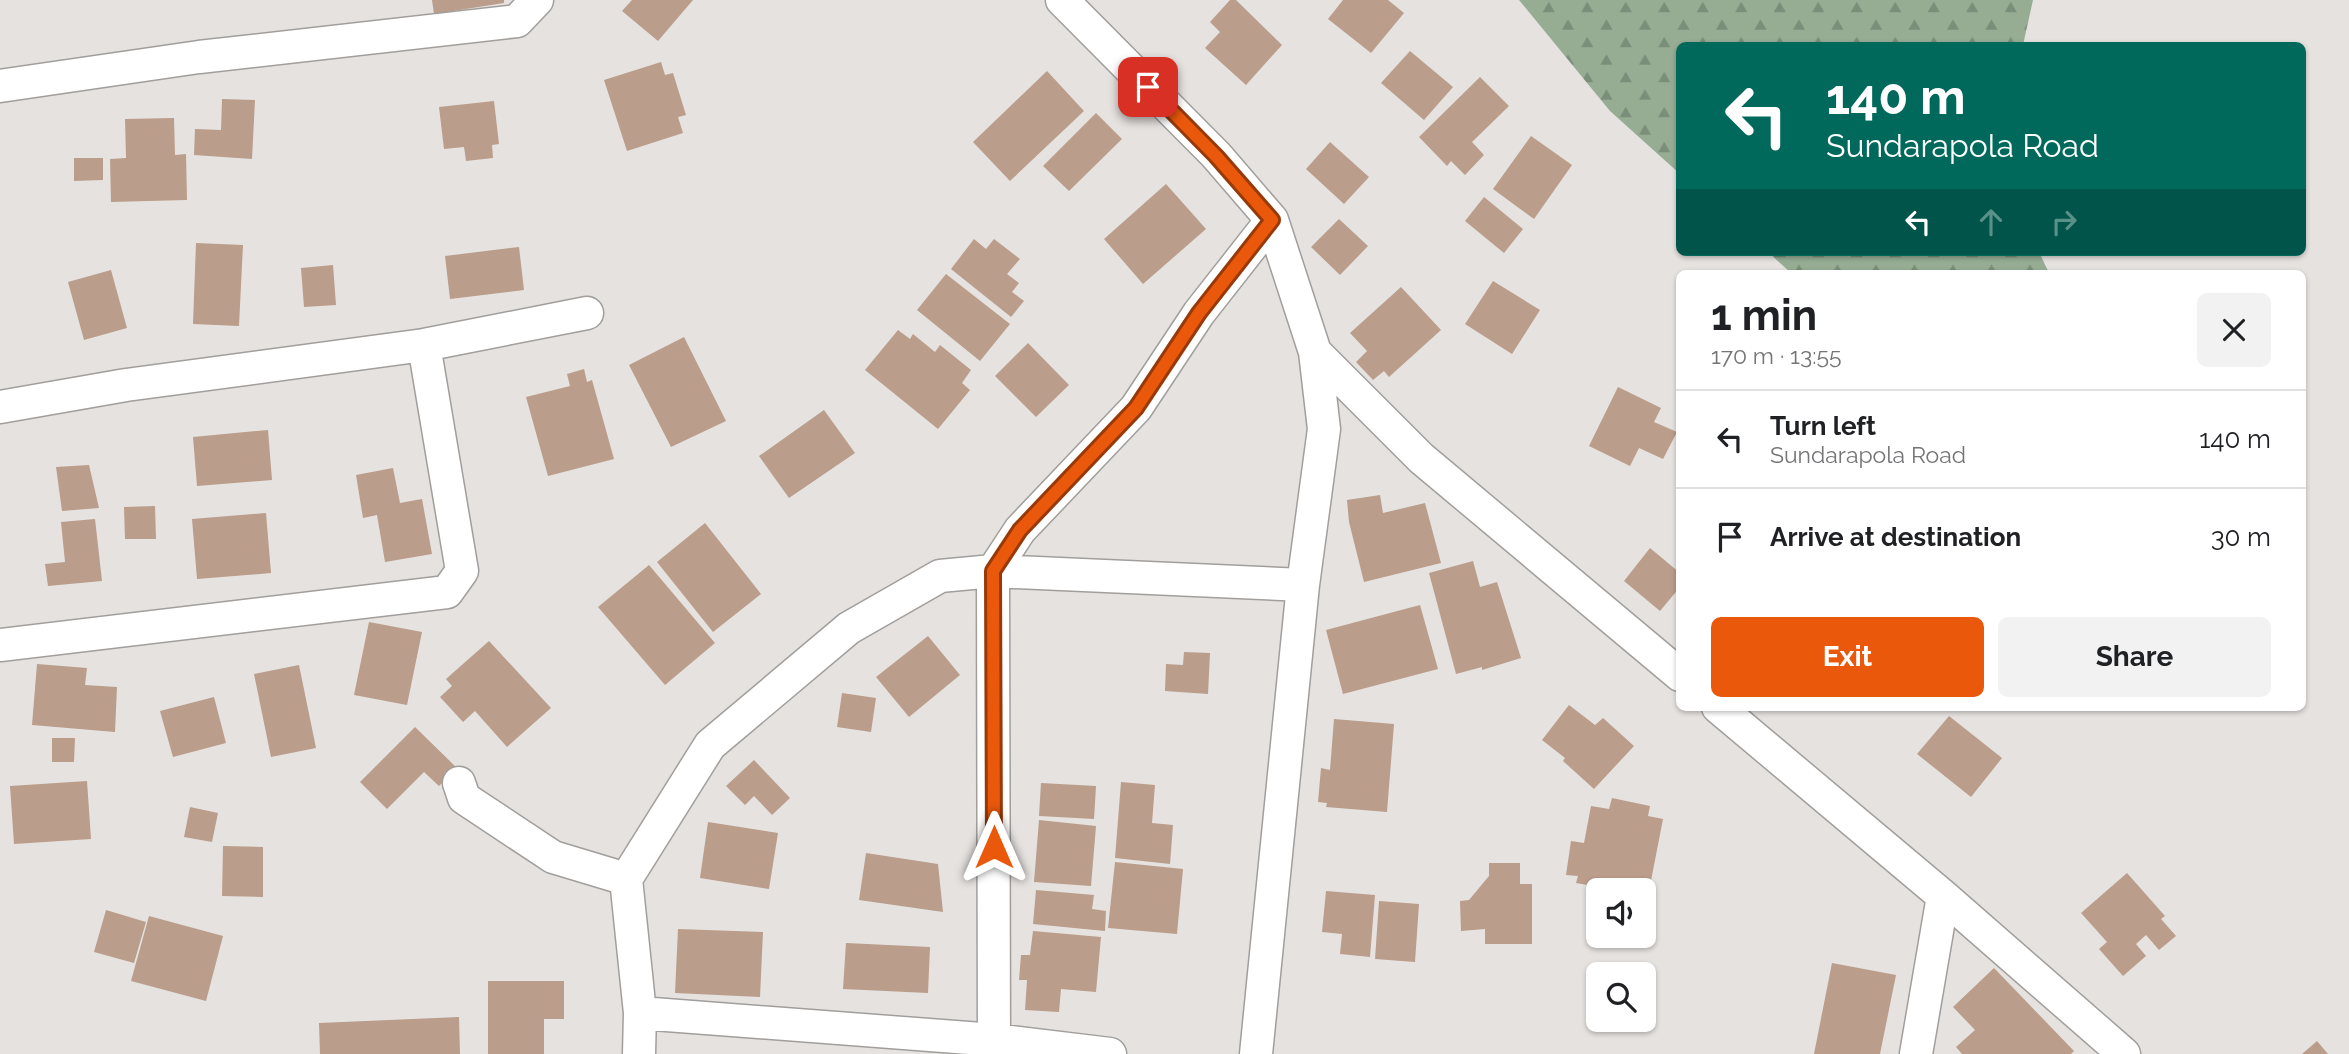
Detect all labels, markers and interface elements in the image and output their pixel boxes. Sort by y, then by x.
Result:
pin [1118,57,1178,117]
icon: arrive [1129,68,1167,106]
text: 140 m [1826,68,1966,125]
icon: left [1711,70,1802,161]
text: Sundarapola Road [1826,127,2099,164]
icon: left [1899,203,1937,241]
icon: ahead [1972,203,2010,241]
icon: right [2045,203,2083,241]
text: 1 min [1711,291,1817,340]
button: close [2197,293,2271,367]
text: 170 m · 13:55 [1711,342,1842,369]
text: Turn left [1770,411,1876,441]
icon: left [1711,420,1749,458]
text: 140 m [2199,424,2271,454]
text: Sundarapola Road [1770,441,1966,468]
icon: arrive [1711,518,1749,556]
text: Arrive at destination [1770,522,2021,552]
text: 30 m [2211,522,2271,552]
button: Exit [1711,617,1984,697]
button: Share [1998,617,2271,697]
position arrow [957,810,1031,884]
map controls [1586,878,1656,1032]
button: sound [1586,878,1656,948]
button: search [1586,962,1656,1032]

